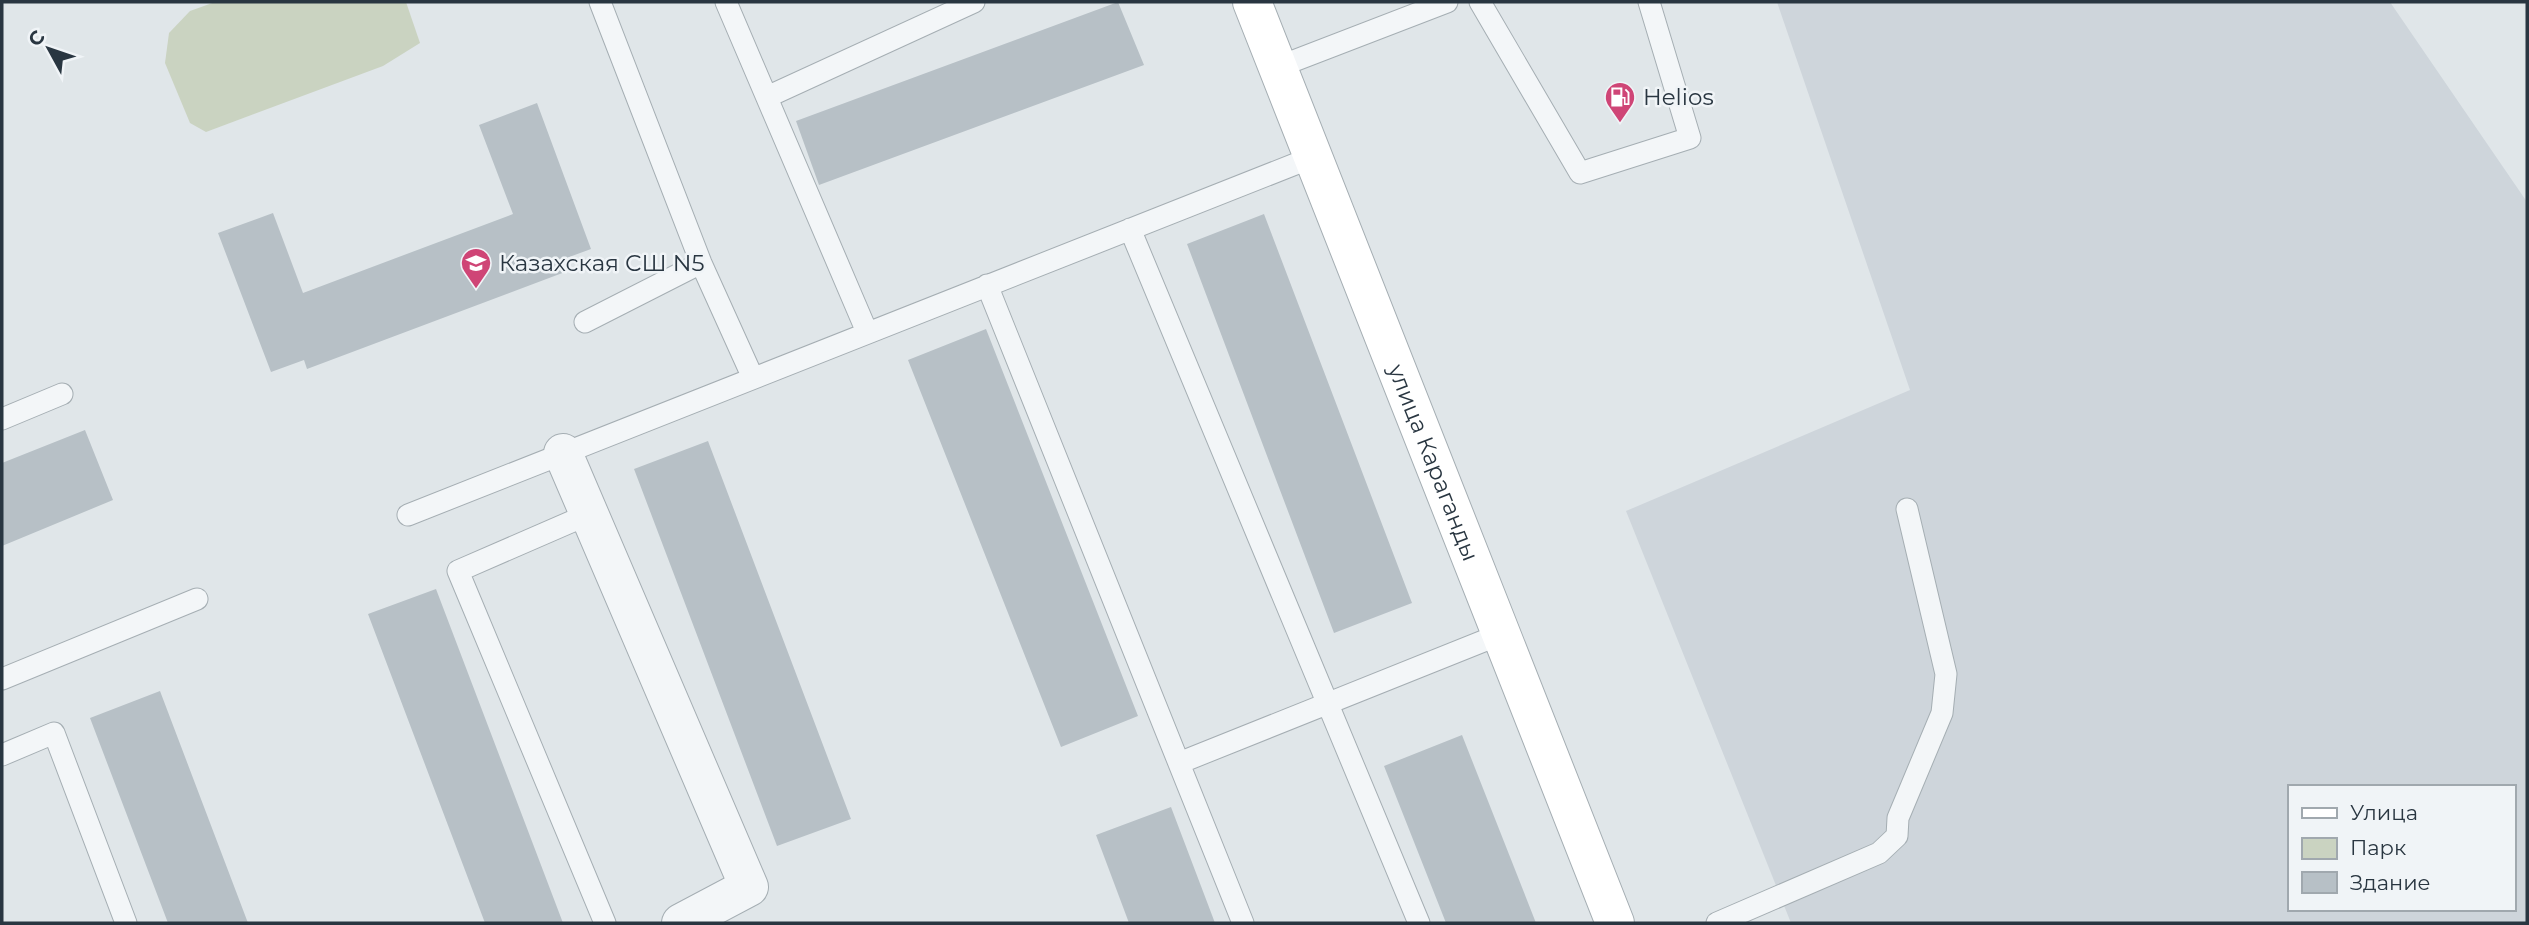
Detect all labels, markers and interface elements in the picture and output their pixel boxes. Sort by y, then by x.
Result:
north arrow [14,14,84,84]
text: С [23,26,50,51]
fuel station icon: Helios [1603,80,1637,124]
place label: Helios [1643,83,1714,111]
school or university icon: Казахская СШ N5 [459,246,493,290]
place label: Казахская СШ N5 [499,249,704,277]
street label: улица Караганды [1382,359,1485,565]
legend [2288,785,2515,911]
text: Улица [2350,800,2418,825]
text: Парк [2350,835,2406,860]
text: Здание [2350,870,2431,895]

